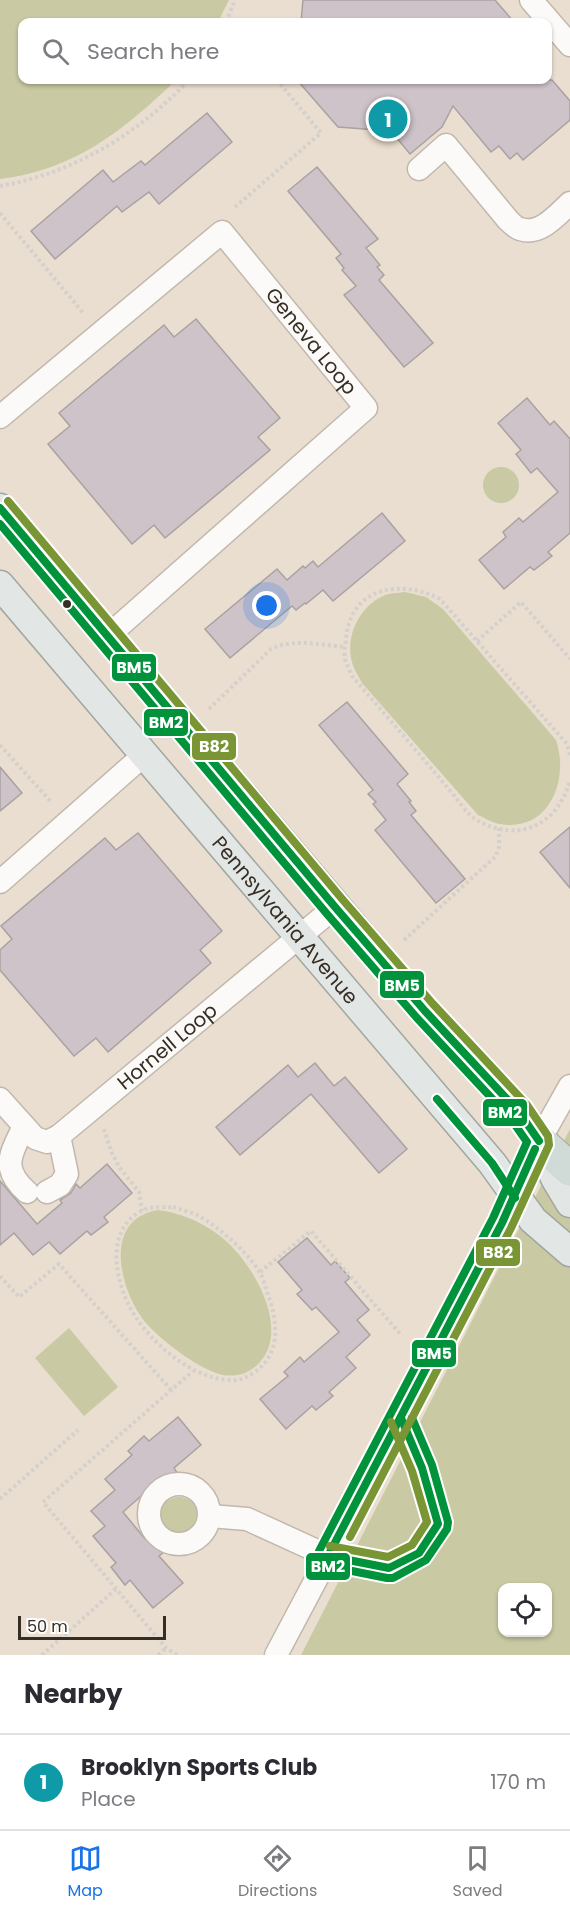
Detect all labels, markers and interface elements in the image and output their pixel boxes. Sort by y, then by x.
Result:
search box [18,18,552,84]
icon: search [39,35,72,68]
text: Search here [87,36,220,67]
pin: 1 [368,96,408,142]
street label: Geneva Loop [259,282,364,401]
your location [252,591,281,620]
unlabelled marker [61,598,73,610]
line badge: BM5 [111,653,157,682]
text: BM5 [116,656,152,679]
line badge: BM2 [143,708,189,737]
text: BM2 [149,711,183,734]
line badge: B82 [191,732,237,761]
text: B82 [199,735,229,758]
street label: Pennsylvania Avenue [206,830,365,1010]
line badge: BM5 [379,970,425,999]
text: BM5 [384,974,420,997]
street label: Hornell Loop [111,996,223,1096]
line badge: BM2 [482,1098,528,1127]
text: BM2 [488,1101,522,1124]
line badge: B82 [475,1238,521,1267]
text: B82 [483,1241,513,1264]
line badge: BM5 [411,1339,457,1368]
text: BM5 [416,1342,452,1365]
line badge: BM2 [305,1552,351,1581]
text: BM2 [311,1555,345,1578]
map controls [498,1583,552,1637]
button: locate [498,1583,552,1637]
scale bar [18,1613,166,1640]
text: 50 m [27,1615,68,1638]
text: Nearby [24,1676,122,1712]
text: Brooklyn Sports Club [81,1752,317,1783]
text: 1 [40,1768,47,1796]
text: 170 m [490,1768,546,1796]
text: Place [81,1785,136,1813]
tab: Map [68,1842,103,1903]
tab: Directions [238,1842,317,1903]
tab: Saved [453,1842,502,1903]

